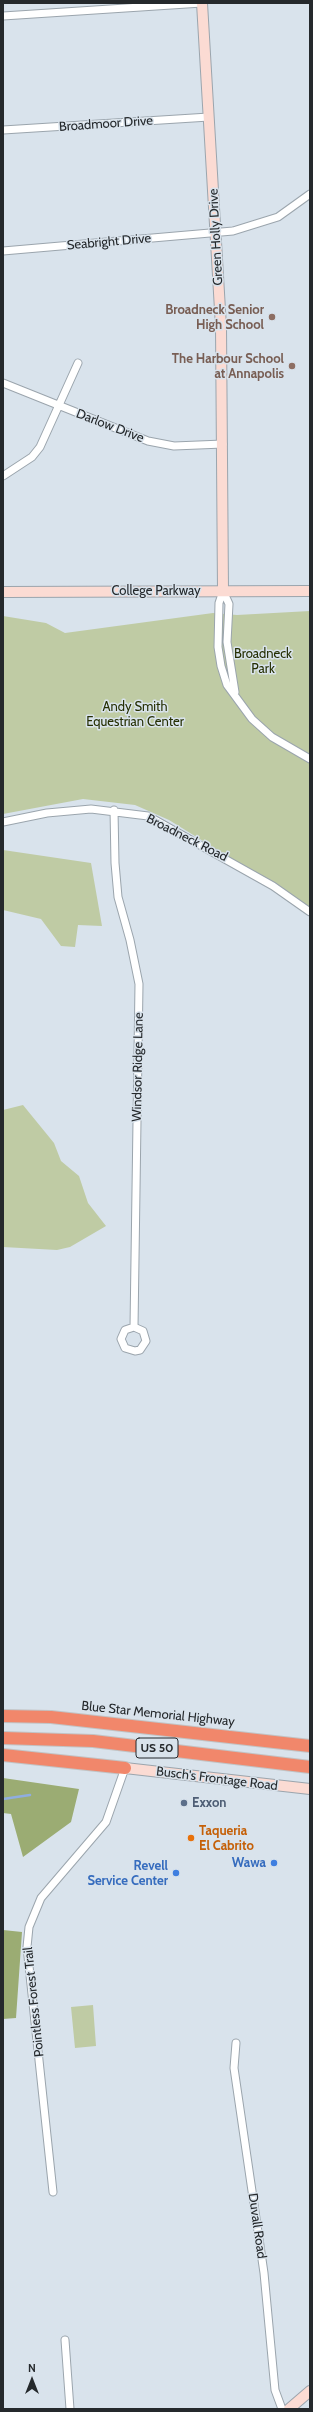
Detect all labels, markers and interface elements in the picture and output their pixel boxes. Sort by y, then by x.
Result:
street label: Broadmoor Drive [59,113,153,135]
street label: Green Holly Drive [206,188,226,286]
street label: Seabright Drive [66,231,152,253]
place label: Broadneck Senior High School [165,302,264,333]
marker: Broadneck Senior High School [267,312,277,322]
place label: The Harbour School at Annapolis [172,351,284,382]
marker: The Harbour School at Annapolis [287,361,297,371]
street label: Darlow Drive [74,406,146,446]
street label: College Parkway [111,583,201,599]
park label: Broadneck Park [234,646,292,677]
park label: Andy Smith Equestrian Center [86,699,184,730]
street label: Broadneck Road [144,811,230,865]
street label: Windsor Ridge Lane [129,1012,147,1122]
street label: Blue Star Memorial Highway [81,1698,235,1730]
road number: US 50 [136,1738,178,1758]
street label: Busch's Frontage Road [155,1764,279,1794]
place label: Exxon [192,1795,227,1811]
marker: Exxon [179,1798,189,1808]
place label: Taqueria El Cabrito [199,1823,254,1854]
marker: Taqueria El Cabrito [186,1833,196,1843]
place label: Wawa [232,1855,266,1871]
place label: Revell Service Center [87,1858,168,1889]
marker: Wawa [269,1858,279,1868]
marker: Revell Service Center [171,1868,181,1878]
street label: Pointless Forest Trail [20,1946,48,2058]
street label: Duvall Road [245,2192,269,2260]
north arrow [12,2360,52,2400]
text: N [28,2361,36,2375]

